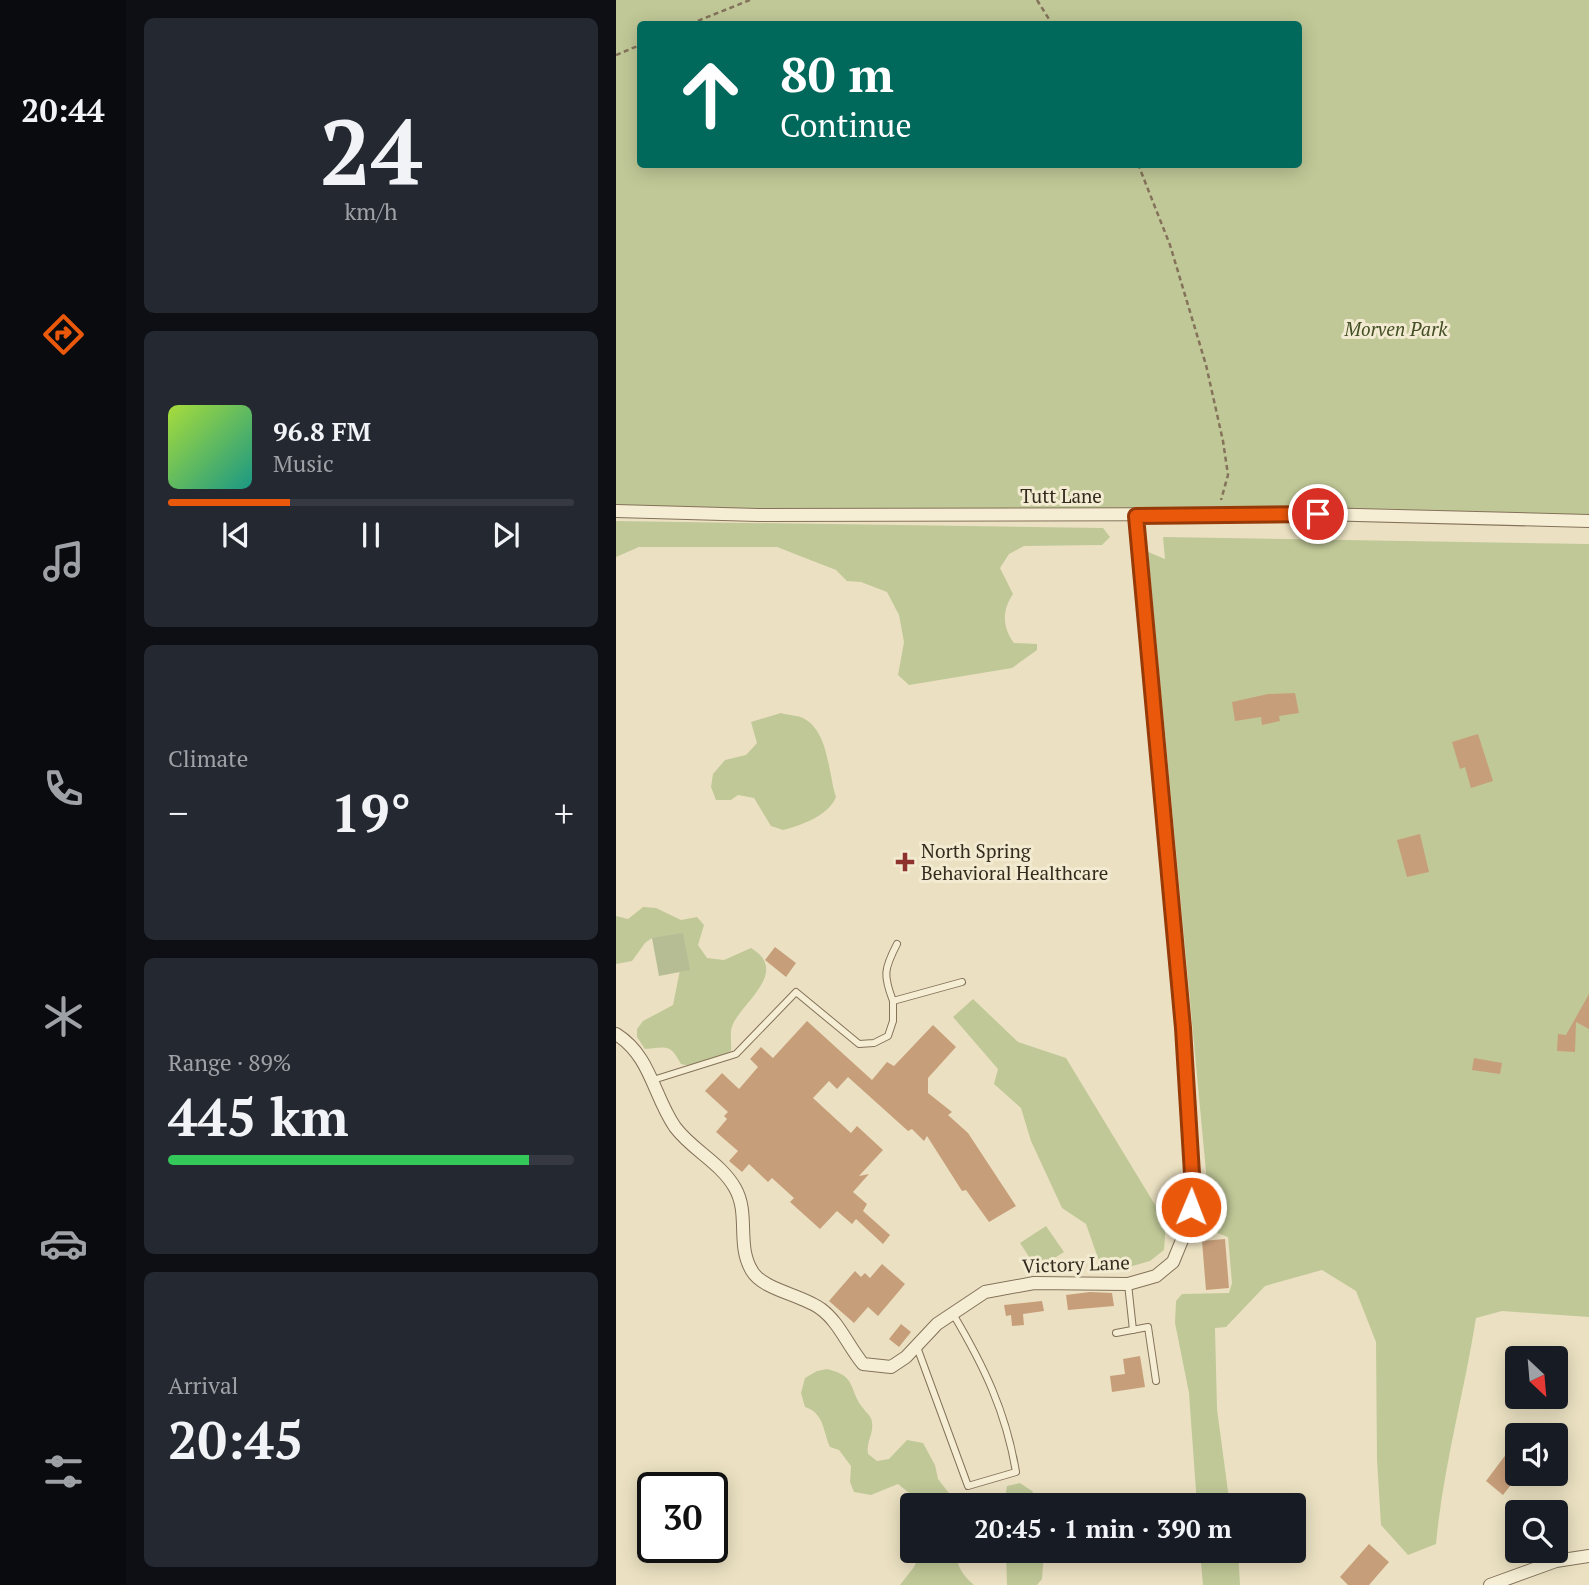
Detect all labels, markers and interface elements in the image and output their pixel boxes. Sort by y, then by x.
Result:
text: 80 m [780,41,894,106]
icon: ahead [665,49,756,140]
text: 20:44 [21,89,105,131]
text: 24 [320,90,422,211]
text: Continue [780,104,912,146]
text: km/h [344,196,398,227]
icon: directions [39,310,88,359]
park label: Morven Park [1344,316,1448,341]
text: 96.8 FM [273,414,371,448]
text: Music [273,448,334,479]
street label: Tutt Lane [1020,483,1102,508]
pin [1288,484,1348,544]
icon: arrive [1299,495,1337,533]
icon: previous [217,516,255,554]
icon: pause [352,516,390,554]
icon: next [487,516,525,554]
icon: music [39,537,88,586]
text: Climate [168,743,248,774]
icon: phone [39,764,88,813]
text: 19° [331,778,411,847]
text: − [168,788,188,838]
text: + [554,788,574,838]
place label: North Spring Behavioral Healthcare [921,838,1108,885]
marker: North Spring Behavioral Healthcare [895,852,915,872]
icon: climate [39,992,88,1041]
text: Range · 89% [168,1047,291,1078]
text: 445 km [168,1082,349,1151]
position arrow [1154,1170,1228,1244]
icon: car [39,1219,88,1268]
street label: Victory Lane [1022,1249,1130,1278]
north arrow [1505,1346,1568,1409]
map controls [1505,1346,1568,1563]
text: Arrival [168,1370,239,1401]
text: 20:45 [168,1405,303,1474]
button: sound [1505,1423,1568,1486]
icon: filters [39,1447,88,1496]
speed limit sign: 30 [637,1472,728,1563]
button: search [1505,1500,1568,1563]
text: 20:45 · 1 min · 390 m [974,1511,1232,1545]

